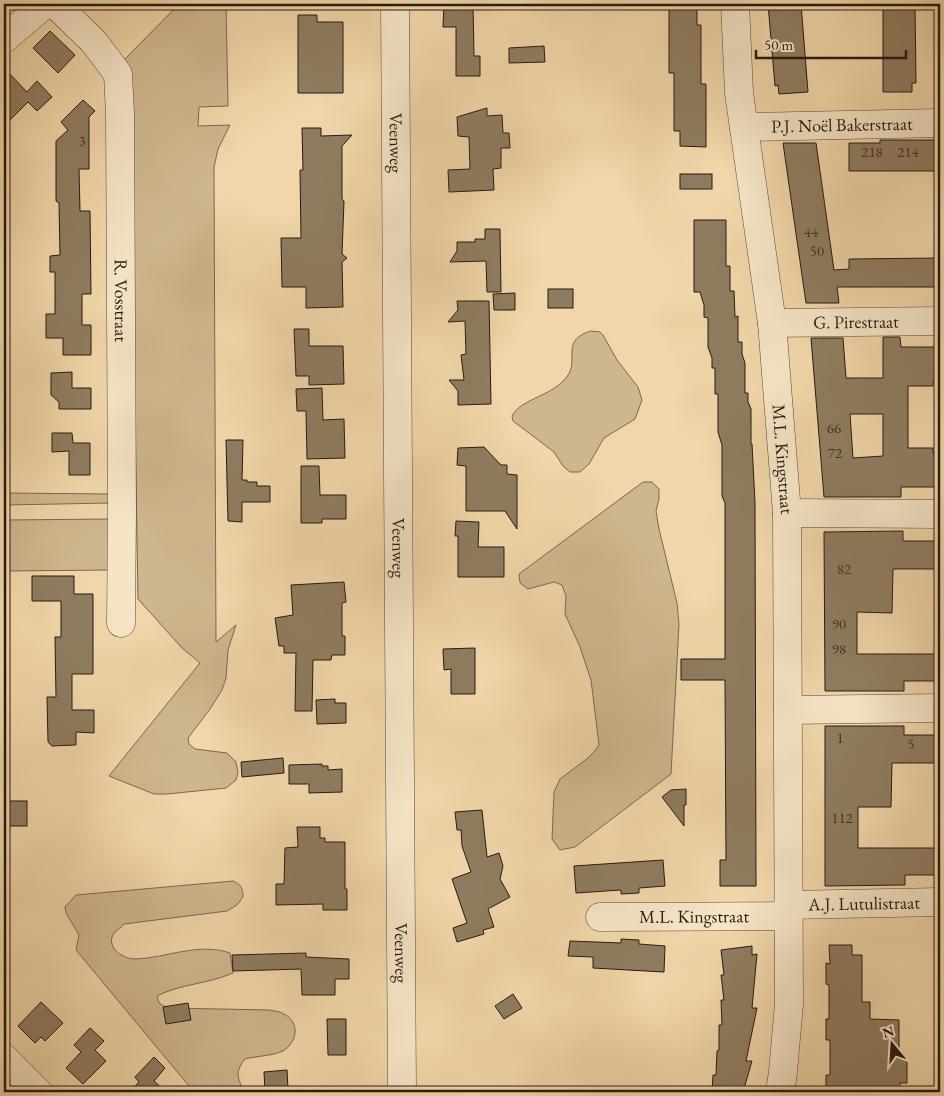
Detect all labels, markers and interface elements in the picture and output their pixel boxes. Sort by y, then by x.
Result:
scale bar [756,28,906,60]
text: 50 m [764,35,793,54]
street label: P.J. Noël Bakerstraat [771,112,913,137]
street label: Veenweg [385,113,408,173]
house number: 3 [78,131,86,150]
house number: 218 [861,142,883,161]
house number: 214 [897,142,920,161]
house number: 44 [804,222,819,241]
house number: 50 [810,241,824,260]
street label: R. Vosstraat [110,259,133,342]
street label: G. Pirestraat [813,309,899,334]
street label: M.L. Kingstraat [767,403,799,515]
house number: 66 [827,418,841,437]
house number: 72 [828,443,843,462]
street label: Veenweg [387,518,411,578]
house number: 82 [837,559,852,578]
house number: 90 [832,614,846,633]
house number: 98 [832,639,846,658]
house number: 1 [836,728,844,747]
house number: 5 [907,734,915,753]
house number: 112 [831,808,854,827]
street label: A.J. Lutulistraat [807,890,921,916]
street label: M.L. Kingstraat [639,904,750,928]
street label: Veenweg [390,923,413,983]
north arrow [866,1018,916,1068]
text: N [880,1021,897,1042]

